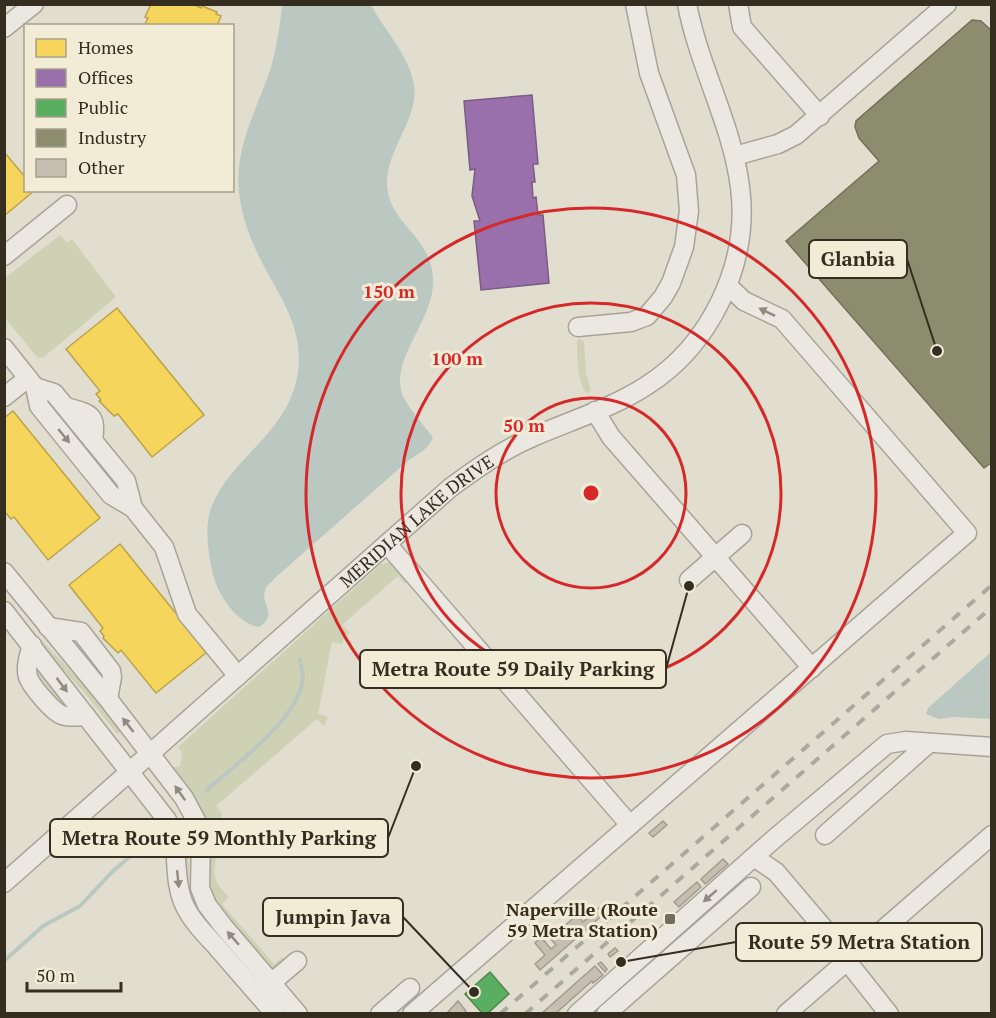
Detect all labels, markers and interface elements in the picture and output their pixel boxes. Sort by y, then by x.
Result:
legend [24,24,234,192]
text: Homes [78,35,133,59]
text: Offices [78,65,133,89]
text: Public [78,95,128,119]
text: Industry [78,125,147,149]
text: Other [78,155,125,179]
callout: Glanbia [809,240,907,278]
text: Glanbia [821,245,895,272]
text: 150 m [363,279,415,303]
one-way arrow [759,307,776,316]
text: 100 m [431,346,483,370]
text: 50 m [503,413,545,437]
one-way arrow [57,428,70,444]
street label: MERIDIAN LAKE DRIVE [334,449,498,593]
centre of rings [581,483,601,503]
callout: Metra Route 59 Daily Parking [360,650,666,688]
text: Metra Route 59 Daily Parking [372,655,655,682]
one-way arrow [55,677,67,692]
one-way arrow [123,717,135,732]
one-way arrow [174,785,186,801]
callout: Metra Route 59 Monthly Parking [50,819,388,857]
text: Metra Route 59 Monthly Parking [62,824,377,851]
one-way arrow [173,869,183,888]
one-way arrow [703,889,718,902]
place label: Naperville (Route 59 Metra Station) [506,897,658,942]
callout: Jumpin Java [263,898,403,936]
text: Jumpin Java [275,903,391,930]
marker: Naperville (Route 59 Metra Station) [663,912,677,926]
callout: Route 59 Metra Station [736,923,982,961]
text: Route 59 Metra Station [748,928,970,955]
one-way arrow [226,931,240,946]
scale bar [27,955,122,993]
text: 50 m [36,963,76,987]

